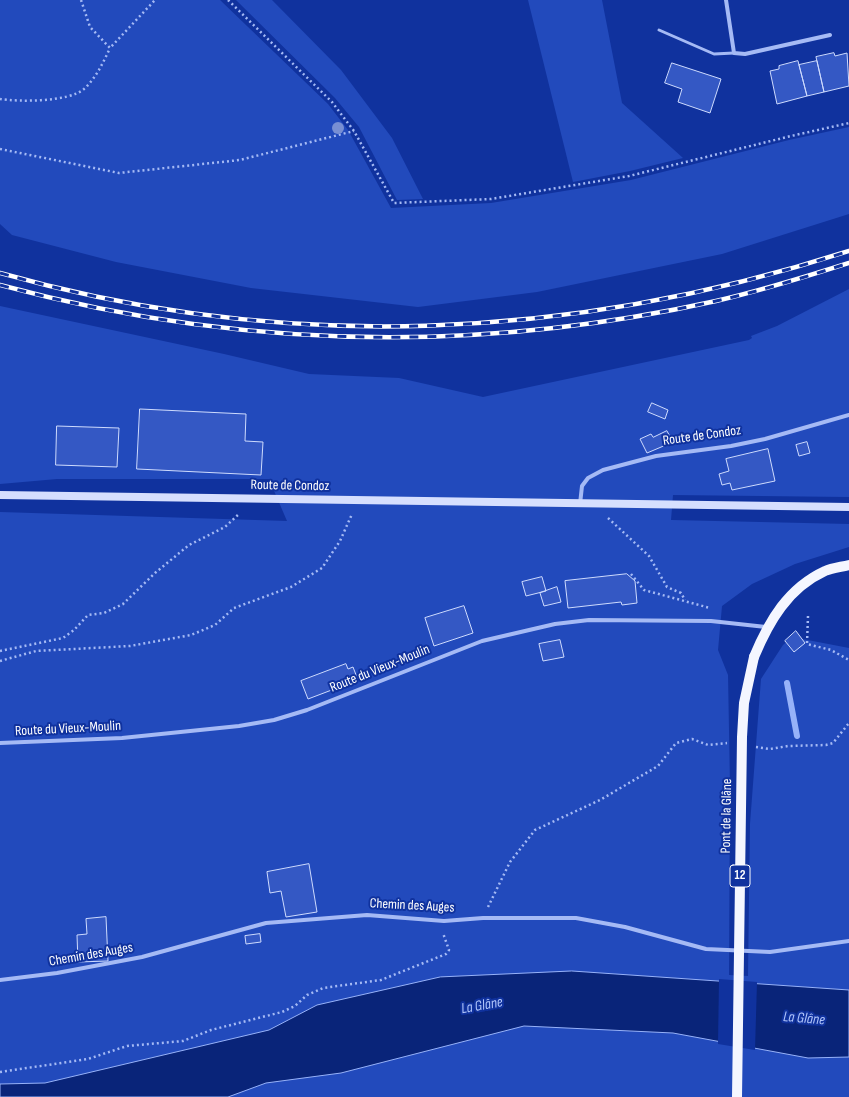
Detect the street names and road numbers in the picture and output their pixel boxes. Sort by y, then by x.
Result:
street label: Route de Condoz [662,422,742,450]
street label: Route de Condoz [251,477,329,495]
street label: Route du Vieux-Moulin [328,641,432,697]
street label: Route du Vieux-Moulin [15,718,121,740]
street label: Pont de la Glâne [718,778,736,854]
road number: 12 [730,865,750,887]
street label: Chemin des Auges [369,895,455,917]
street label: Chemin des Auges [48,939,134,971]

